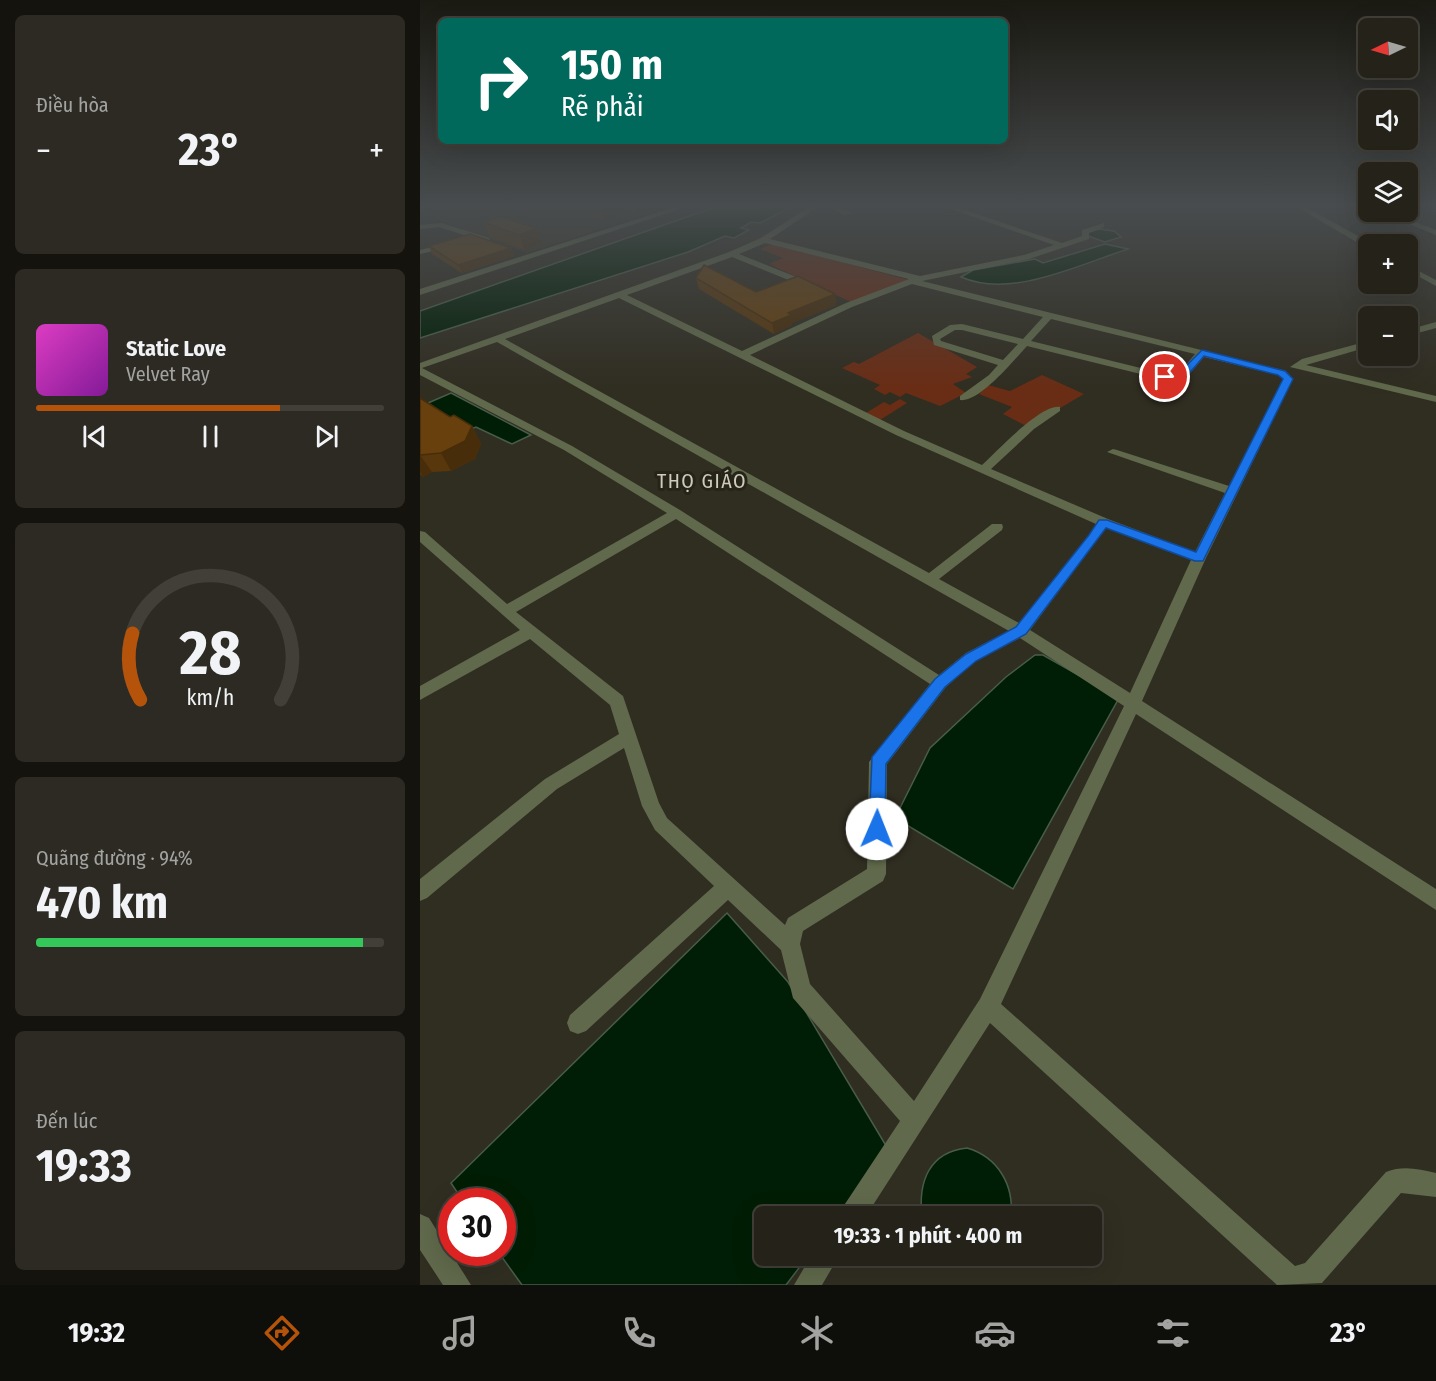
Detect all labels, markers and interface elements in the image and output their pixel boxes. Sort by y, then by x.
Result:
north arrow [1358,18,1418,78]
map controls [1358,18,1418,366]
text: 150 m [561,40,663,90]
icon: right [462,42,540,120]
button: sound [1358,90,1418,150]
text: Rẽ phải [561,91,644,123]
text: Điều hòa [36,93,109,117]
text: 23° [178,123,242,177]
text: − [36,131,51,171]
text: + [369,131,384,171]
button: layers [1358,162,1418,222]
button: + [1358,234,1418,294]
button: − [1358,306,1418,366]
text: Static Love [126,335,226,362]
pin [1139,351,1190,402]
icon: arrive [1148,360,1181,393]
text: Velvet Ray [126,362,210,386]
icon: previous [78,420,111,453]
icon: pause [194,420,227,453]
icon: next [310,420,343,453]
district label: THỌ GIÁO [657,469,747,493]
text: 28 [178,616,241,691]
text: km/h [186,685,234,711]
position arrow [845,797,909,861]
text: Quãng đường · 94% [36,846,193,870]
text: 470 km [36,876,168,930]
text: Đến lúc [36,1109,97,1133]
text: 19:33 [36,1139,132,1193]
speed limit sign: 30 [438,1188,516,1266]
text: 19:33 · 1 phút · 400 m [834,1222,1022,1249]
icon: directions [261,1312,303,1354]
icon: music [439,1312,481,1354]
icon: phone [618,1312,660,1354]
icon: climate [796,1312,838,1354]
icon: car [974,1312,1016,1354]
icon: filters [1152,1312,1194,1354]
text: 19:32 [68,1317,125,1349]
text: 23° [1330,1317,1368,1349]

